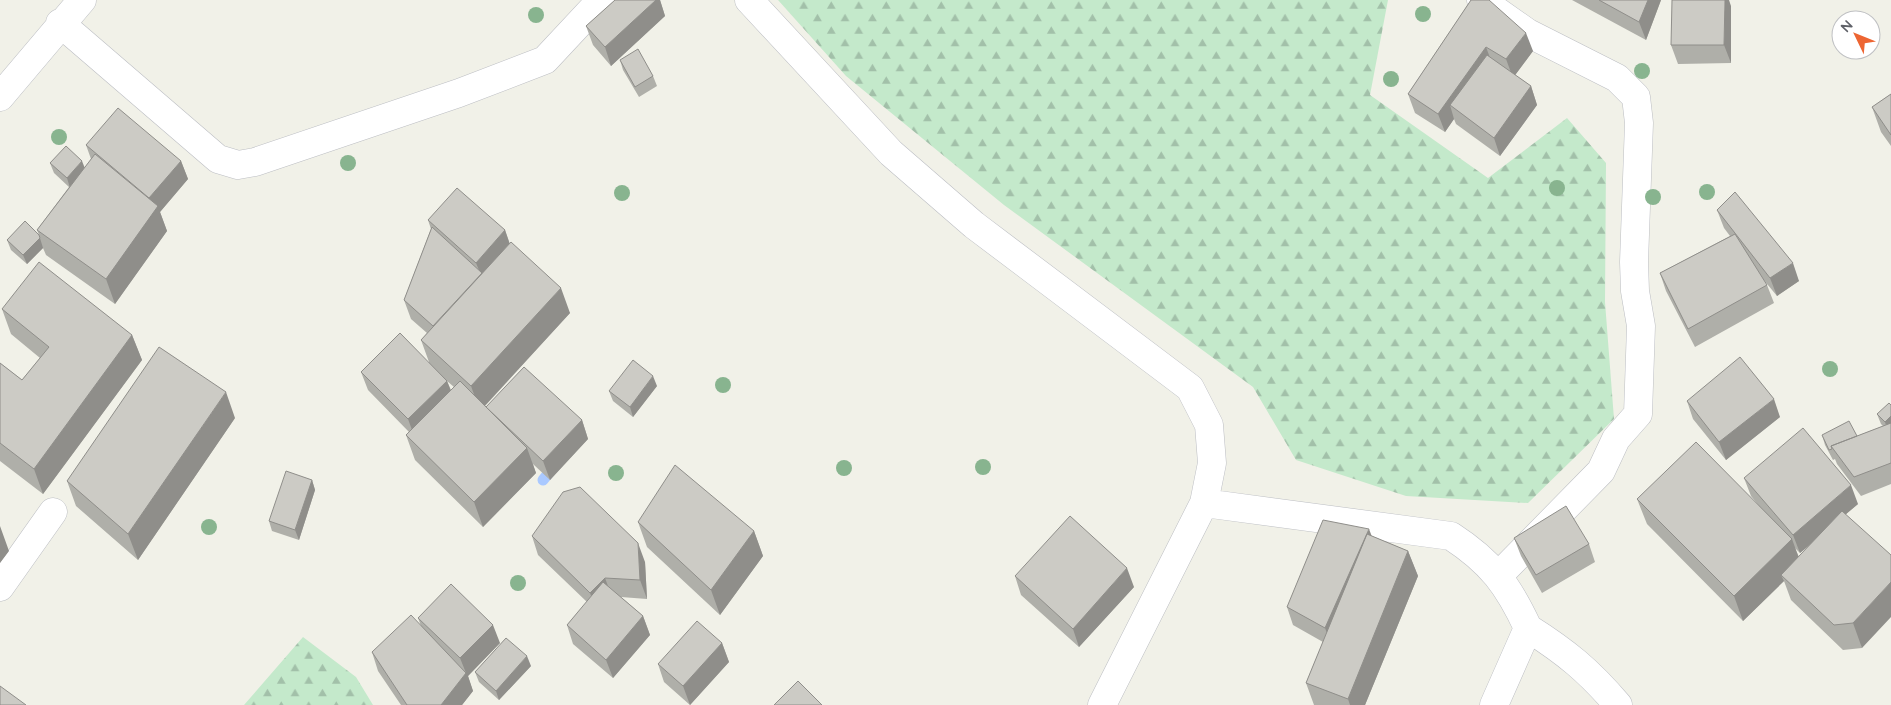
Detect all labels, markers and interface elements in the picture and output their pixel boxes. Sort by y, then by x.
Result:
north arrow [1831,10,1881,60]
text: N [1836,16,1857,36]

